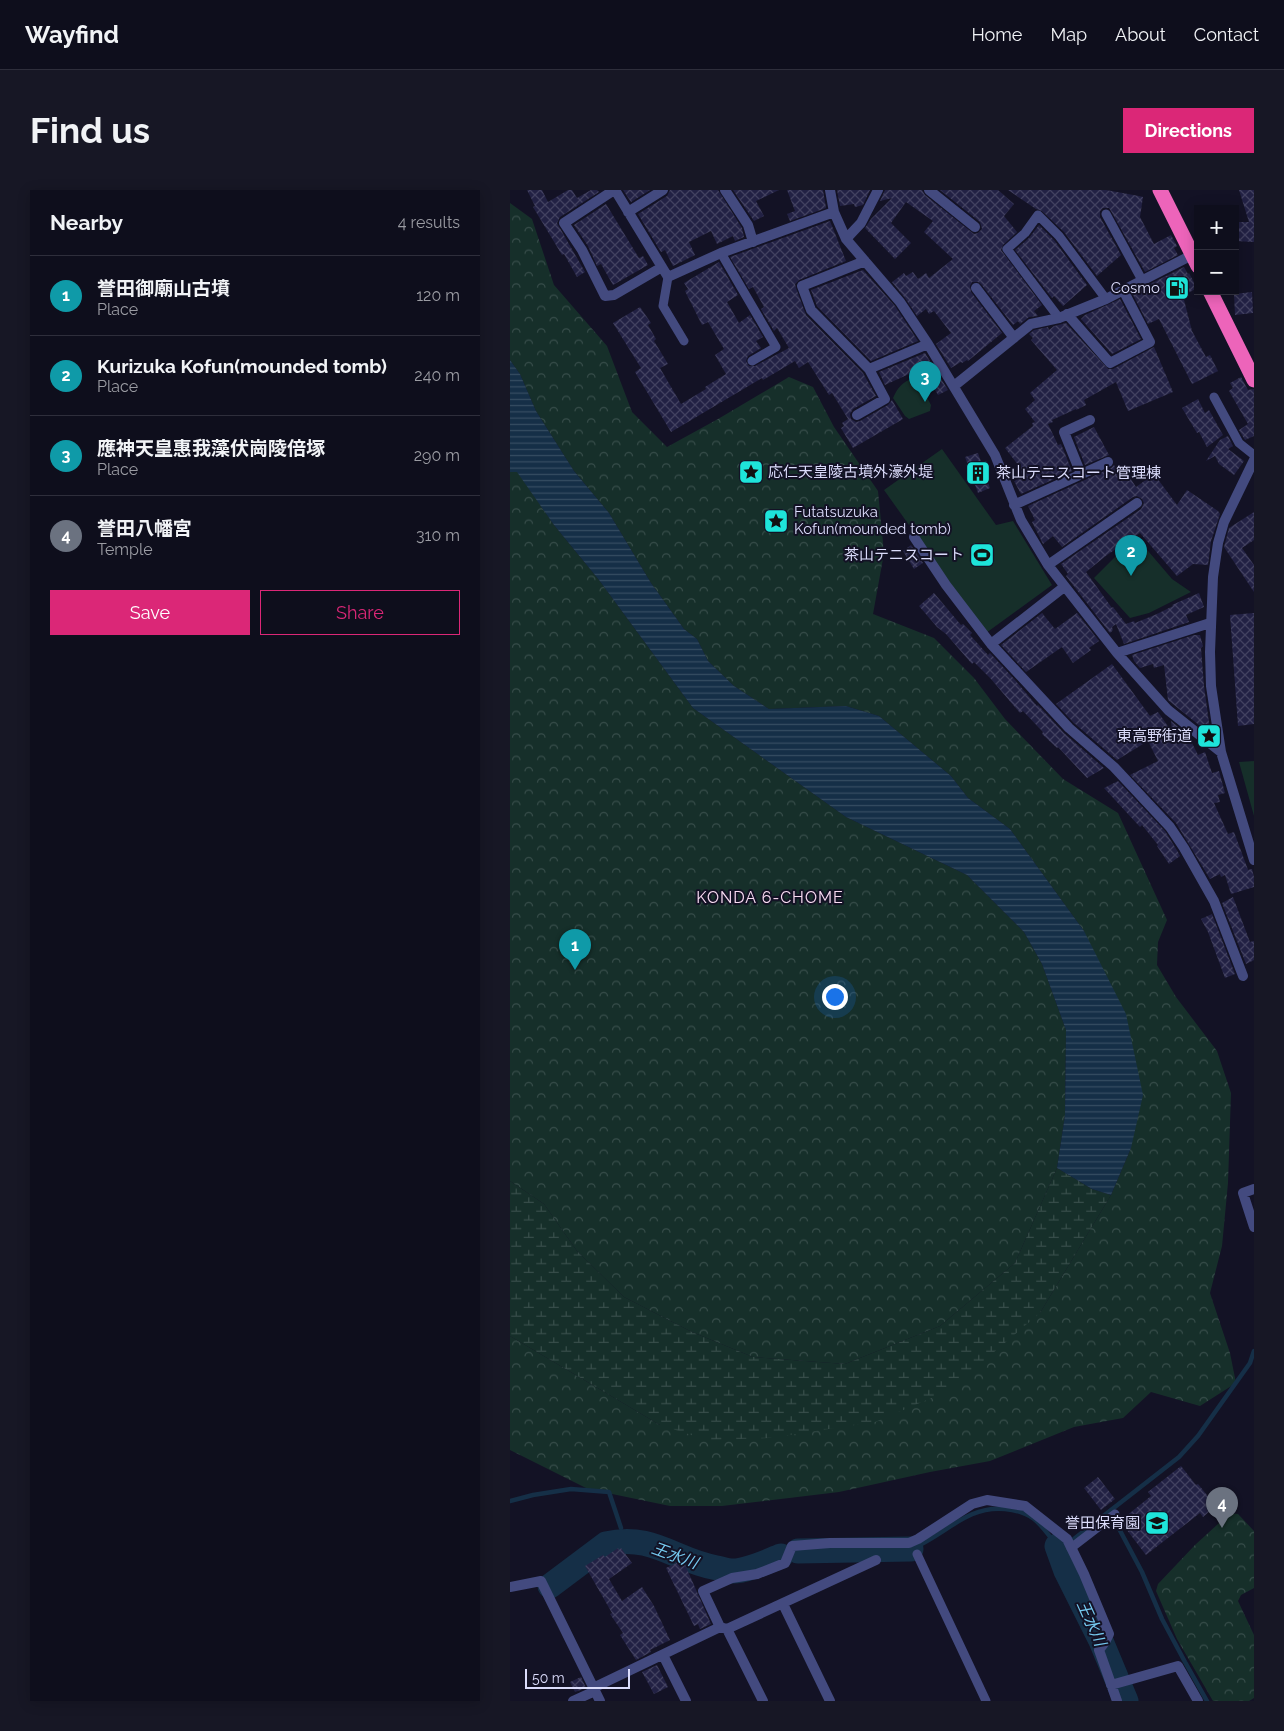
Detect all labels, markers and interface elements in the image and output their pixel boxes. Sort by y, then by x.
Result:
text: Wayfind [25,20,119,49]
text: Home [971,24,1022,45]
text: Map [1050,24,1087,45]
text: About [1115,24,1166,45]
text: Contact [1194,24,1259,45]
button: Directions [1123,108,1254,153]
text: Find us [30,110,150,151]
map controls [1194,205,1239,295]
button: + [1194,205,1239,250]
text: Nearby [50,210,123,235]
text: 4 results [398,213,460,232]
button: − [1194,250,1239,295]
fuel station icon: Cosmo [1164,275,1190,301]
text: 誉田御廟山古墳 [97,277,230,299]
place label: Cosmo [1111,279,1160,297]
text: 1 [62,286,70,305]
text: 120 m [416,286,460,305]
text: Place [97,300,138,319]
text: Kurizuka Kofun(mounded tomb) [97,355,387,377]
pin: 3 [909,361,941,402]
text: 2 [61,366,71,385]
text: 240 m [414,366,460,385]
text: Place [97,377,138,396]
text: 應神天皇惠我藻伏崗陵倍塚 [97,437,325,459]
text: 3 [62,446,70,465]
text: 290 m [414,446,460,465]
place icon: 応仁天皇陵古墳外濠外堤 [738,459,764,485]
text: Place [97,460,138,479]
building icon: 茶山テニスコート管理棟 [965,460,991,486]
place label: 応仁天皇陵古墳外濠外堤 [768,463,933,481]
place label: 茶山テニスコート管理棟 [996,464,1161,482]
place label: Futatsuzuka Kofun(mounded tomb) [794,503,951,538]
place icon: Futatsuzuka Kofun(mounded tomb) [763,508,789,534]
text: 誉田八幡宮 [97,517,192,539]
text: 4 [61,526,71,545]
text: 310 m [416,526,460,545]
pin: 2 [1115,535,1147,576]
text: Temple [97,540,153,559]
sports icon: 茶山テニスコート [969,542,995,568]
place label: 茶山テニスコート [844,546,964,564]
button: Save [50,590,250,635]
button: Share [260,590,460,635]
place icon: 東高野街道 [1196,723,1222,749]
place label: 東高野街道 [1117,727,1192,745]
district label: KONDA 6-CHOME [696,888,844,907]
pin: 1 [559,929,591,970]
your location [822,984,848,1010]
pin: 4 [1206,1487,1238,1528]
school or university icon: 誉田保育園 [1144,1510,1170,1536]
place label: 誉田保育園 [1065,1514,1140,1532]
water label: 王水川 [649,1538,703,1573]
water label: 王水川 [1073,1597,1111,1651]
scale bar [525,1666,630,1689]
text: 50 m [532,1670,565,1686]

